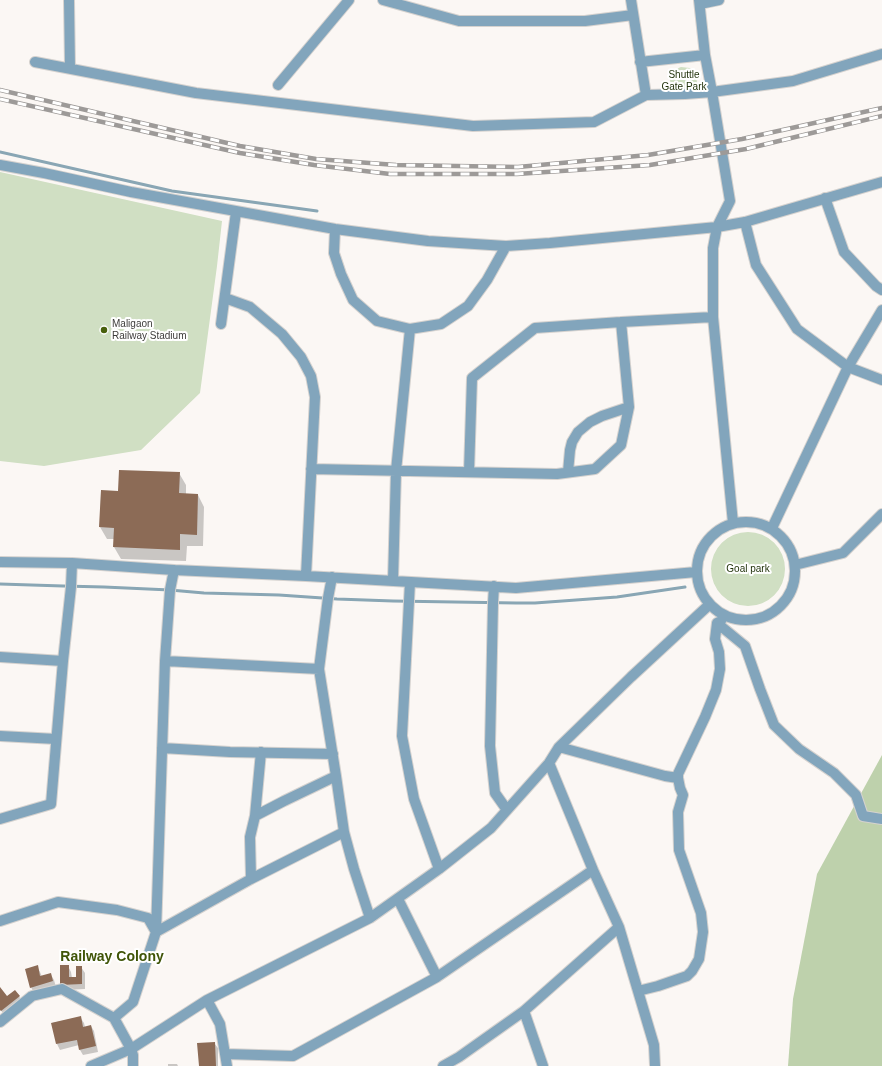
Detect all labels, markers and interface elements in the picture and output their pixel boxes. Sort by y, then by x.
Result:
park label: Shuttle Gate Park [661,69,707,92]
place label: Maligaon Railway Stadium [112,318,186,342]
marker: Maligaon Railway Stadium [99,325,109,335]
park label: Goal park [726,563,770,575]
district label: Railway Colony [60,949,164,965]

